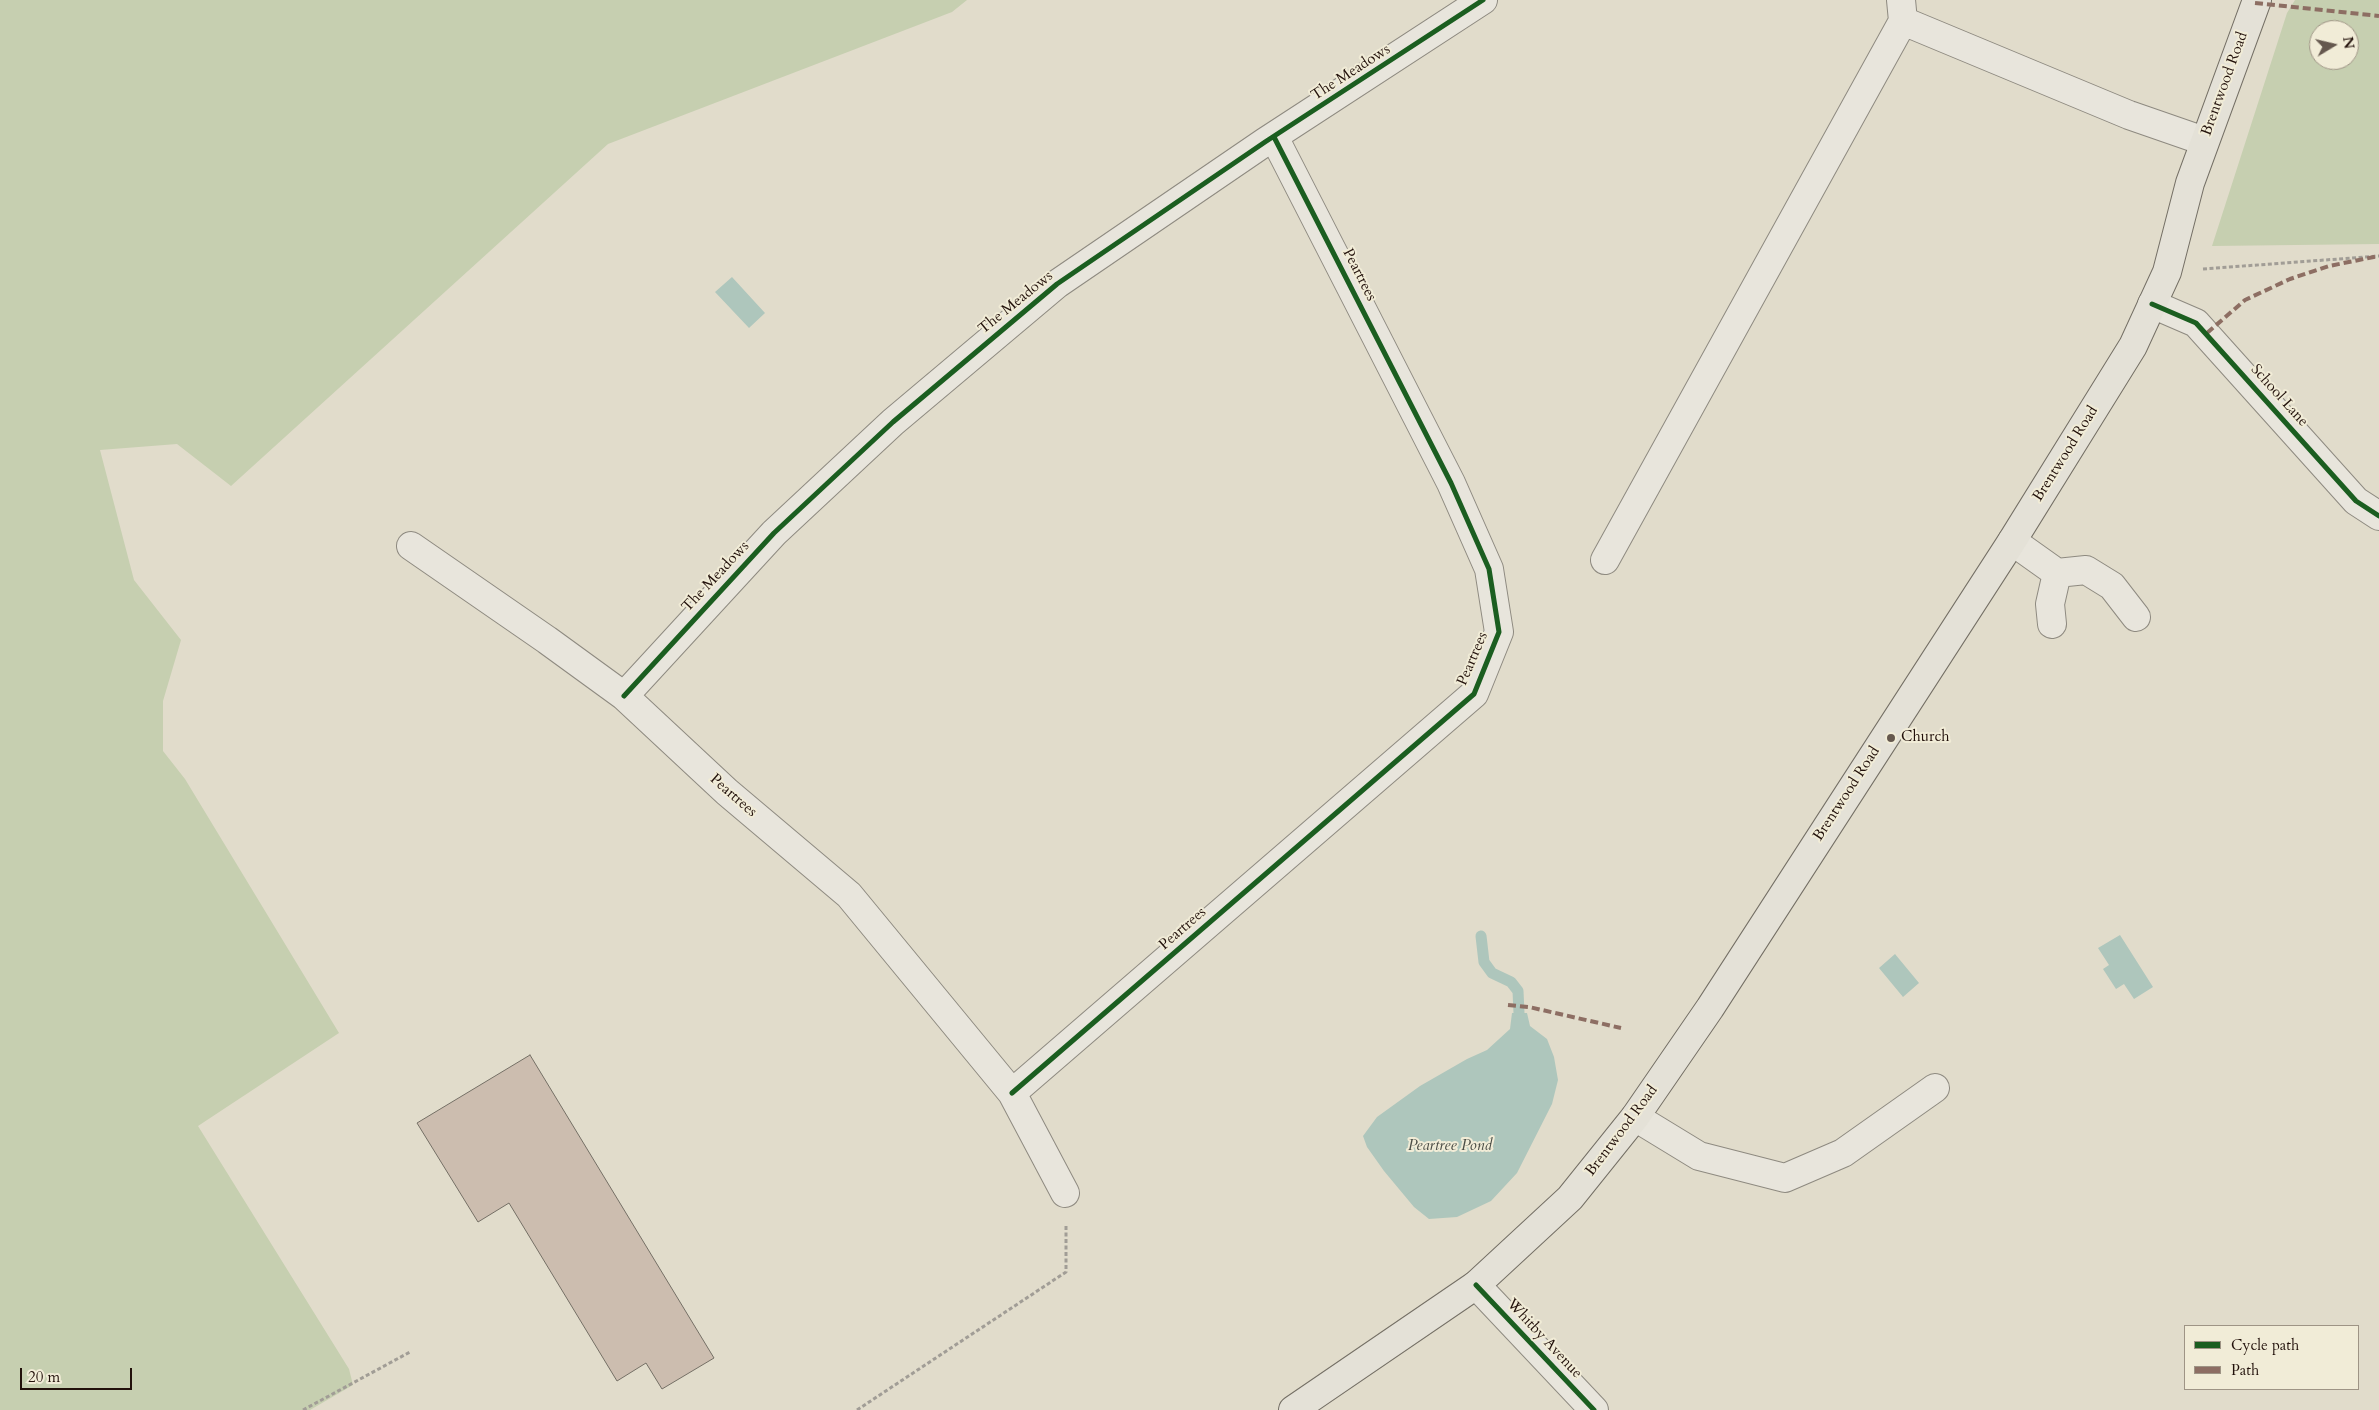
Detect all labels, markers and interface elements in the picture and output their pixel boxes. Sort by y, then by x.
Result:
north arrow [2309,20,2359,70]
street label: Brentwood Road [2198,30,2252,138]
text: N [2338,35,2359,50]
street label: The Meadows [1308,41,1394,105]
street label: Peartrees [1338,246,1380,304]
street label: The Meadows [975,267,1057,339]
street label: School Lane [2246,361,2312,431]
street label: Brentwood Road [2029,403,2103,505]
street label: The Meadows [679,538,753,616]
street label: Peartrees [1454,629,1492,689]
place label: Church [1901,729,1949,747]
marker: Church [1885,732,1897,744]
street label: Brentwood Road [1810,743,1884,845]
street label: Peartrees [706,771,760,821]
street label: Peartrees [1156,904,1210,954]
street label: Brentwood Road [1582,1082,1662,1180]
water label: Peartree Pond [1408,1136,1492,1156]
street label: Whitby Avenue [1502,1295,1586,1383]
legend [2184,1325,2359,1390]
text: Cycle path [2231,1335,2299,1355]
scale bar [22,1358,135,1390]
text: Path [2231,1360,2259,1380]
text: 20 m [28,1367,60,1387]

